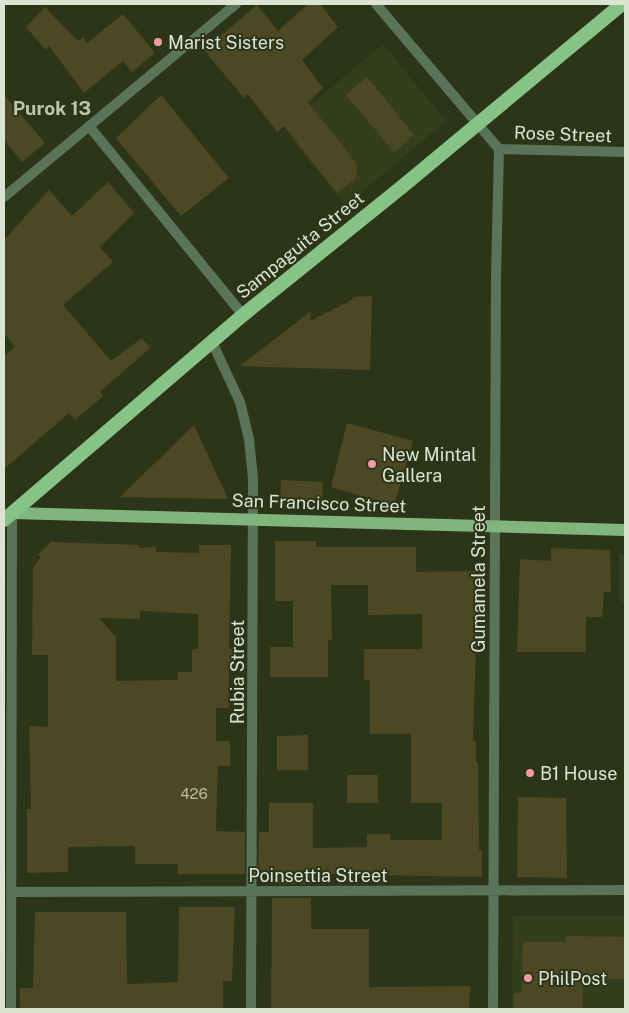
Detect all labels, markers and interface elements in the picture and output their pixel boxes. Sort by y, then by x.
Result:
place label: Marist Sisters [168,32,284,53]
marker: Marist Sisters [152,36,164,48]
district label: Purok 13 [13,97,91,119]
street label: Rose Street [514,122,612,146]
street label: Sampaguita Street [232,187,368,303]
place label: New Mintal Gallera [382,444,477,486]
marker: New Mintal Gallera [366,458,378,470]
street label: San Francisco Street [231,489,407,517]
street label: Gumamela Street [468,505,489,653]
street label: Rubia Street [227,620,248,724]
place label: B1 House [540,763,617,784]
marker: B1 House [524,767,536,779]
house number: 426 [180,785,208,802]
street label: Poinsettia Street [248,865,388,886]
place label: PhilPost [538,968,607,989]
marker: PhilPost [522,972,534,984]

